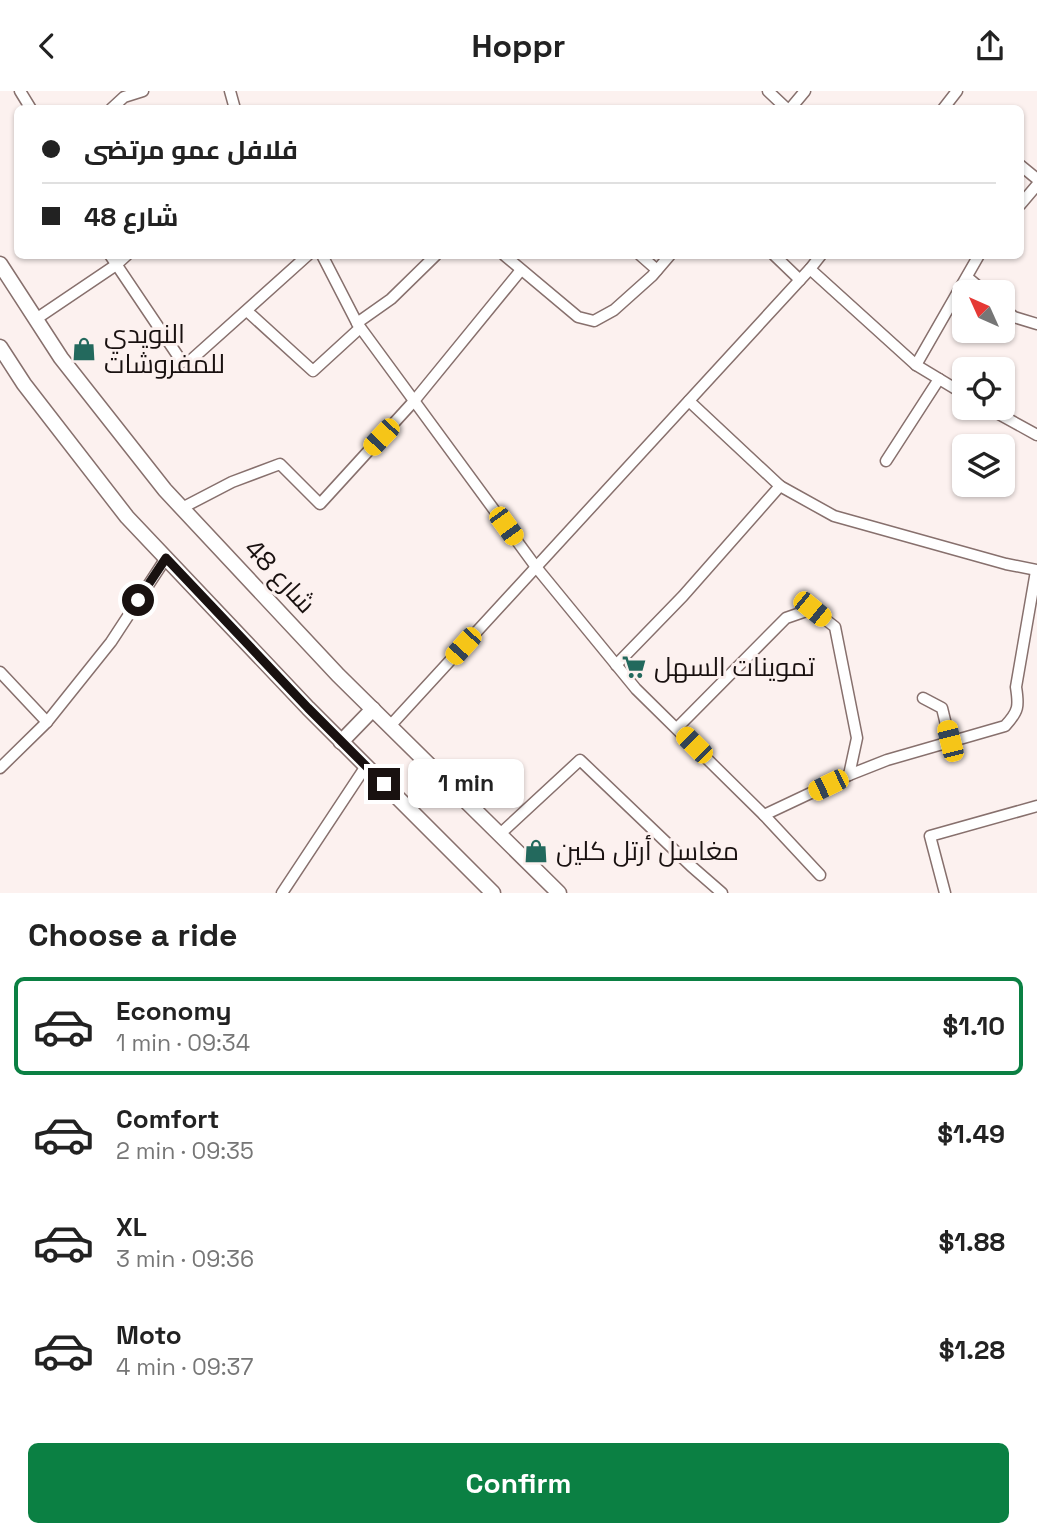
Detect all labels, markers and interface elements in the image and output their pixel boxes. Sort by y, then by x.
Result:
text: Hoppr [471,26,566,66]
icon: back [28,27,66,65]
icon: share [971,27,1009,65]
text: فلافل عمو مرتضى [84,133,298,167]
text: شارع 48 [84,200,178,234]
north arrow [952,280,1015,343]
map controls [952,280,1015,497]
place label: النويدي للمفروشات [104,317,225,381]
shop icon: النويدي للمفروشات [70,335,98,363]
button: locate [952,357,1015,420]
car [359,414,404,460]
button: layers [952,434,1015,497]
car [486,503,527,549]
street label: شارع 48 [237,532,323,620]
route start [122,584,154,616]
car [790,588,835,630]
car [442,623,485,669]
place label: تموينات السهل [654,650,815,684]
supermarket icon: تموينات السهل [620,653,648,681]
car [935,718,966,764]
car [672,723,717,767]
callout: 1 min [408,759,524,809]
car [805,766,852,804]
route end [368,768,400,800]
text: 1 min [438,768,494,798]
place label: مغاسل أرتل كلين [556,834,739,868]
shop icon: مغاسل أرتل كلين [522,837,550,865]
text: Choose a ride [28,915,238,955]
text: Economy [116,994,232,1028]
icon: car [32,995,95,1058]
text: $1.10 [942,1009,1005,1043]
text: 1 min · 09:34 [116,1028,250,1058]
text: Comfort [116,1102,219,1136]
icon: car [32,1103,95,1166]
text: $1.49 [937,1117,1005,1151]
text: 2 min · 09:35 [116,1136,254,1166]
text: XL [116,1210,147,1244]
icon: car [32,1211,95,1274]
text: $1.88 [939,1225,1005,1259]
text: 3 min · 09:36 [116,1244,254,1274]
text: Moto [116,1318,182,1352]
icon: car [32,1319,95,1382]
text: $1.28 [939,1333,1005,1367]
text: 4 min · 09:37 [116,1352,253,1382]
button: Confirm [28,1443,1009,1523]

